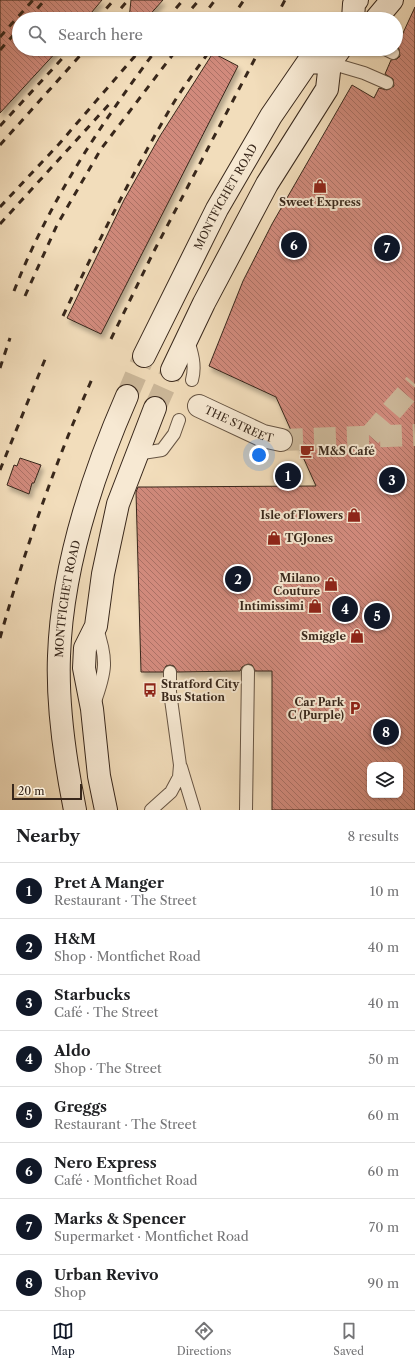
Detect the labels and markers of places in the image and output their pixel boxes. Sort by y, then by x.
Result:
shop icon: Sweet Express [312,178,328,194]
place label: Sweet Express [279,195,361,209]
pin: 6 [281,230,307,260]
pin: 7 [374,233,400,263]
cafe icon: M&S Café [299,443,315,459]
place label: M&S Café [318,444,375,458]
pin: 1 [275,461,301,491]
pin: 3 [379,465,405,495]
shop icon: Isle of Flowers [346,507,362,523]
place label: Isle of Flowers [260,508,343,522]
shop icon: TGJones [266,530,282,546]
place label: TGJones [285,531,333,545]
pin: 2 [225,564,251,594]
place label: Milano Couture [273,571,320,598]
shop icon: Milano Couture [323,576,339,592]
pin: 4 [332,594,358,624]
shop icon: Intimissimi [307,598,323,614]
place label: Intimissimi [240,599,304,613]
pin: 5 [364,601,390,631]
shop icon: Smiggle [349,628,365,644]
place label: Smiggle [301,629,346,643]
place label: Stratford City Bus Station [161,677,240,704]
bus stop icon: Stratford City Bus Station [142,682,158,698]
place label: Car Park C (Purple) [288,695,345,722]
parking icon: Car Park C (Purple) [347,700,363,716]
pin: 8 [373,717,399,747]

